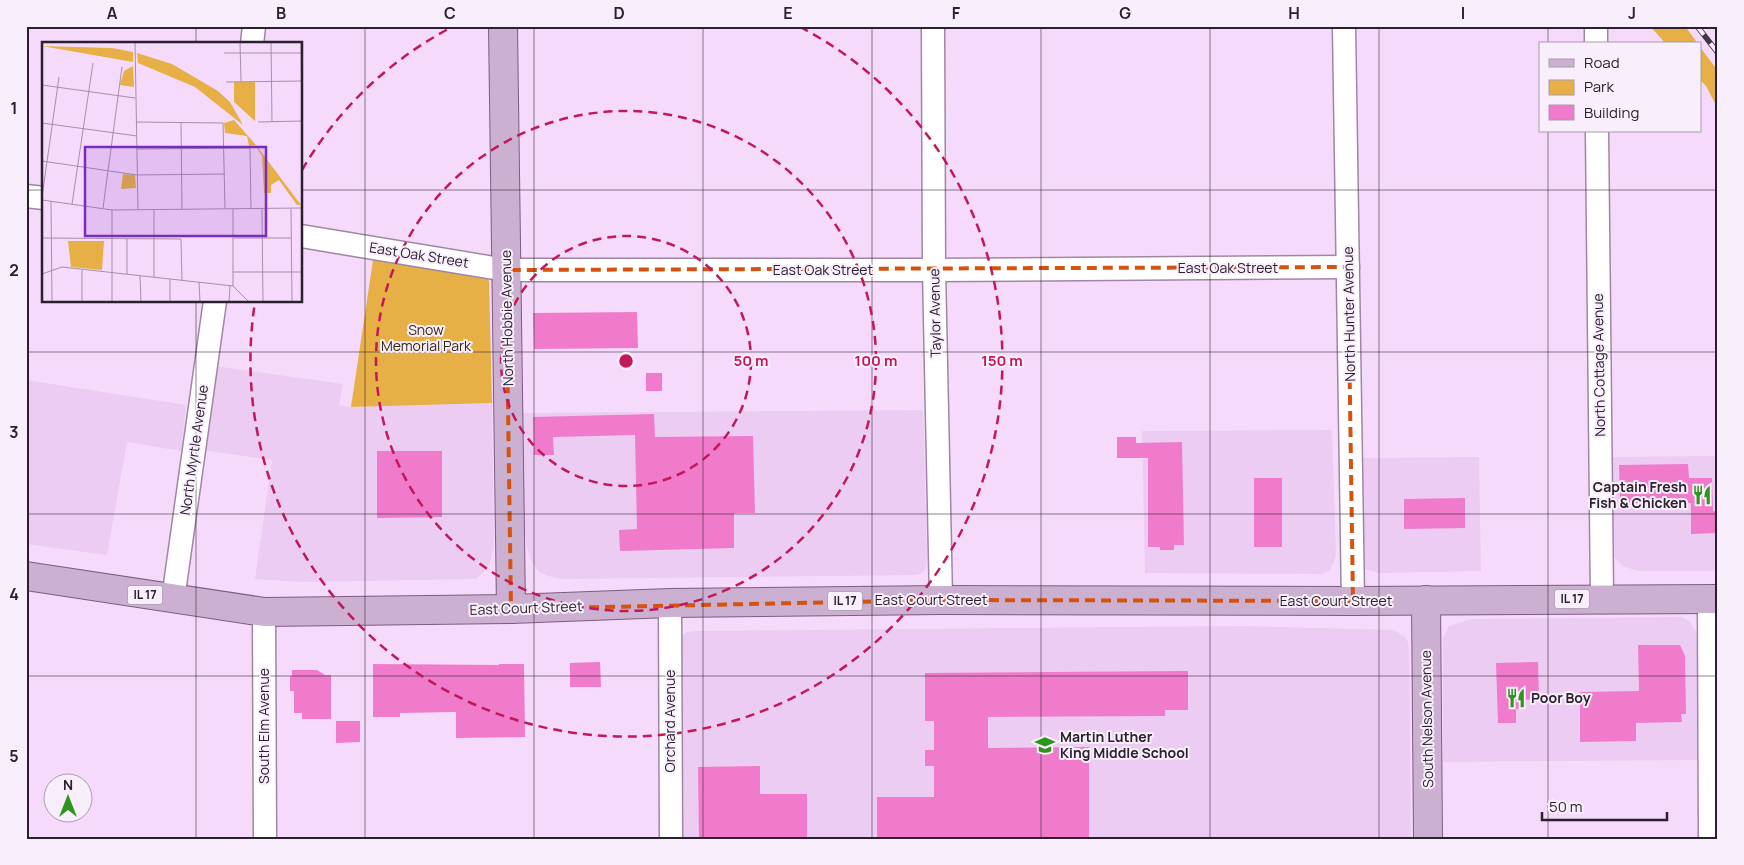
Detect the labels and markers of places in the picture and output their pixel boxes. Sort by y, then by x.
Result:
centre of rings [617,352,635,370]
place label: Captain Fresh Fish & Chicken [1589,477,1687,512]
restaurant icon: Captain Fresh Fish & Chicken [1691,484,1713,506]
restaurant icon: Poor Boy [1505,687,1527,709]
place label: Poor Boy [1531,688,1591,707]
place label: Martin Luther King Middle School [1060,727,1189,762]
school or university icon: Martin Luther King Middle School [1034,734,1056,756]

